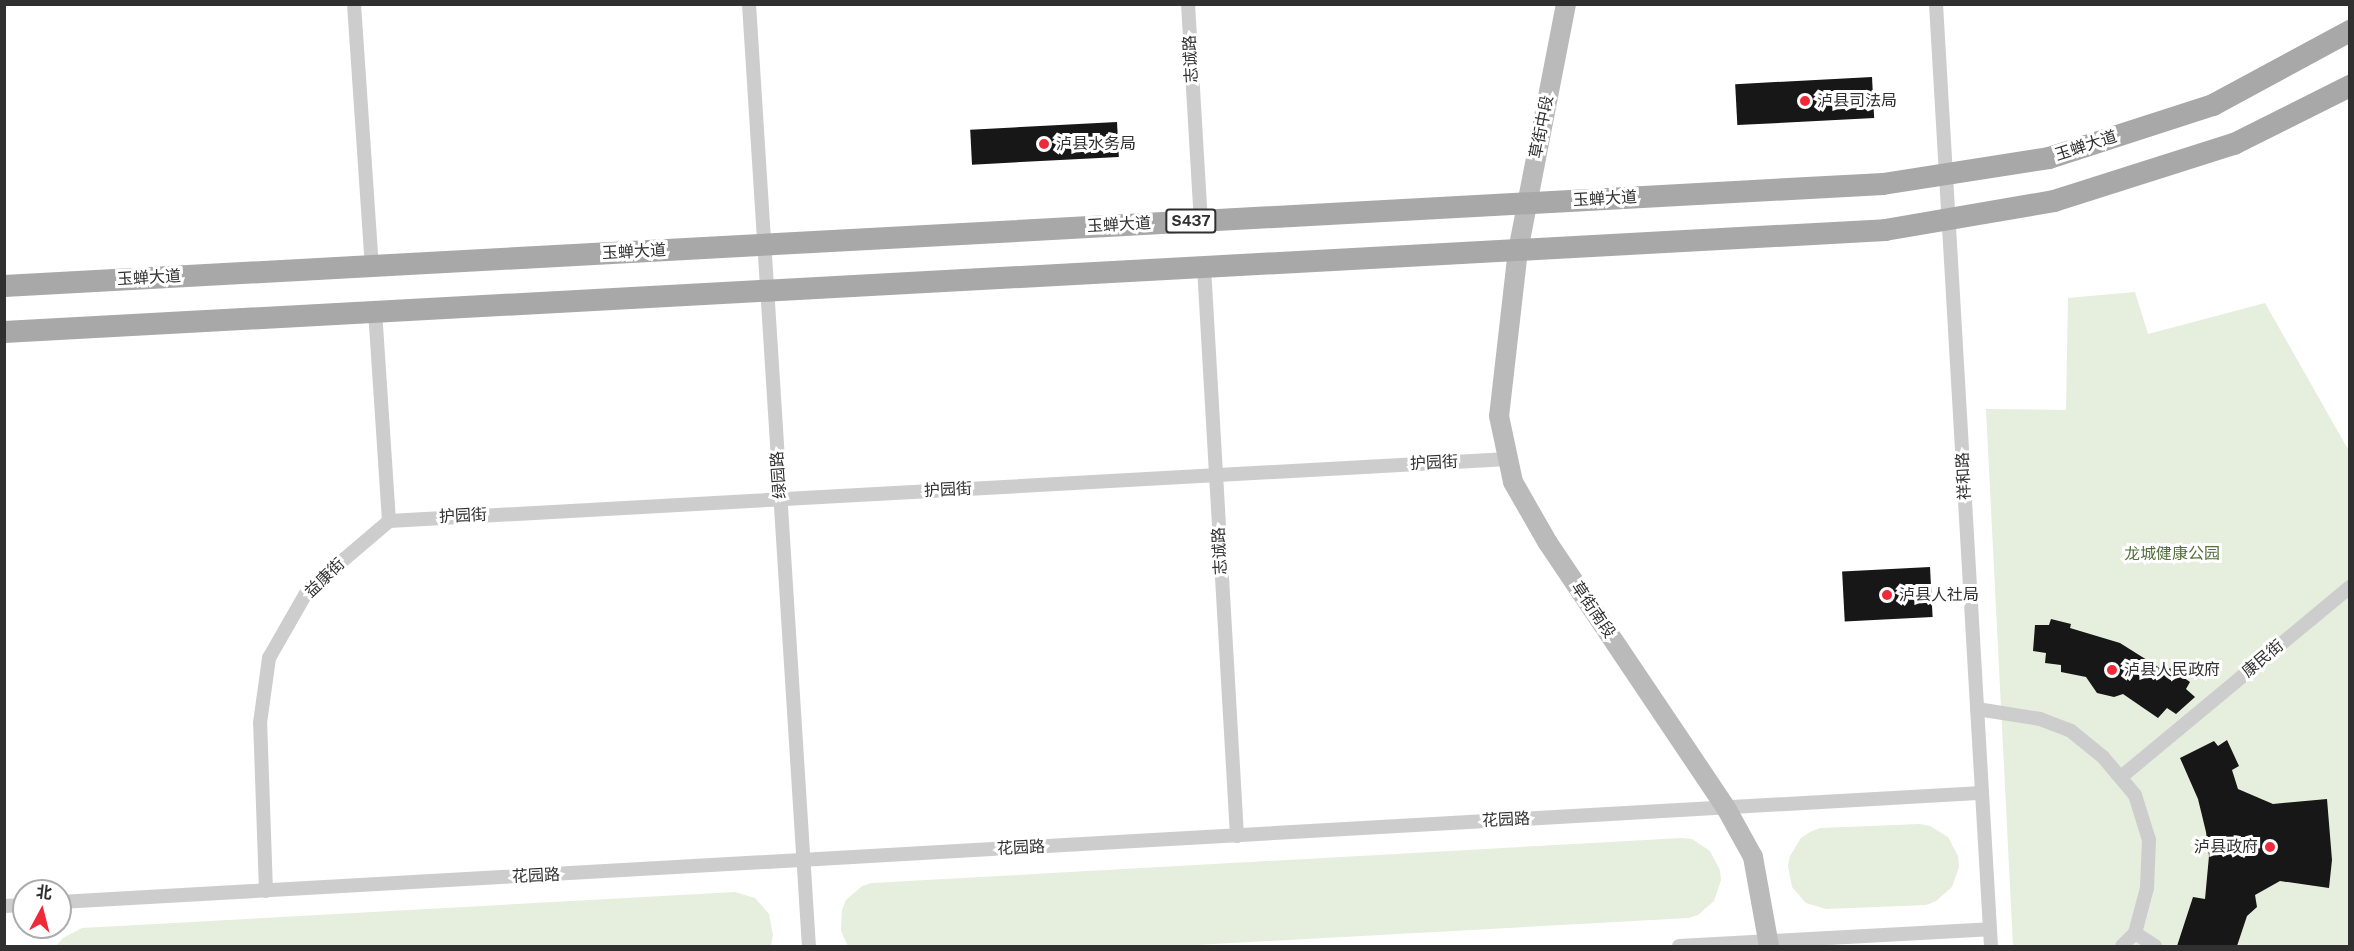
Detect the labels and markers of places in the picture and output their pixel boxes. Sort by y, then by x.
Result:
place label: 泸县司法局 [1817,91,1897,111]
marker: 泸县司法局 [1798,94,1812,108]
place label: 泸县水务局 [1056,134,1136,154]
marker: 泸县水务局 [1037,137,1051,151]
place label: 泸县人社局 [1899,585,1979,605]
marker: 泸县人社局 [1880,588,1894,602]
place label: 泸县人民政府 [2124,660,2220,680]
marker: 泸县人民政府 [2105,663,2119,677]
place label: 泸县政府 [2194,837,2258,857]
marker: 泸县政府 [2263,840,2277,854]

